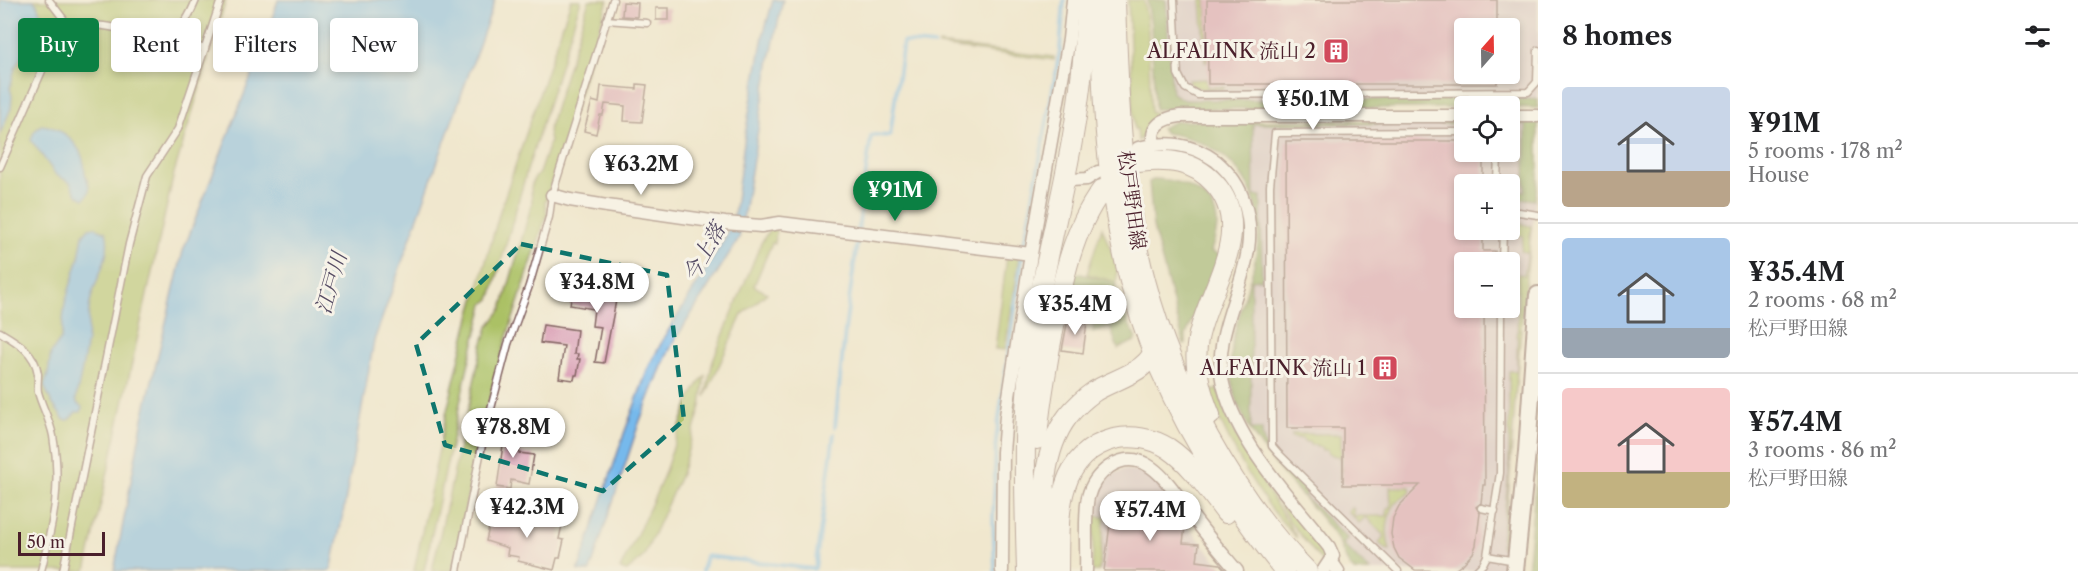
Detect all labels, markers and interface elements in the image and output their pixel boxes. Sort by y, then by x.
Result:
chip: Buy [18,18,99,72]
chip: Rent [111,18,201,72]
chip: Filters [213,18,318,72]
chip: New [330,18,418,72]
north arrow [1454,18,1520,84]
map controls [1454,18,1520,318]
text: 8 homes [1562,20,1672,52]
icon: filters [2021,20,2054,53]
building icon: ALFALINK 流山 2 [1321,36,1351,66]
place label: ALFALINK 流山 2 [1146,39,1316,63]
pin: ¥50.1M [1264,80,1362,131]
text: ¥50.1M [1276,87,1350,111]
button: locate [1454,96,1520,162]
text: ¥91M [1748,107,1821,139]
icon: home [1610,111,1682,183]
text: 5 rooms · 178 m² [1748,139,1903,163]
pin: ¥63.2M [592,145,690,196]
street label: 松戸野田線 [1113,149,1151,251]
text: ¥63.2M [603,152,679,176]
text: House [1748,163,1809,187]
pin: ¥91M [859,171,931,222]
button: + [1454,174,1520,240]
text: ¥91M [867,178,923,202]
water label: 今上落 [678,216,732,286]
water label: 江戸川 [310,247,352,317]
button: − [1454,252,1520,318]
text: ¥35.4M [1748,256,1845,288]
icon: home [1610,262,1682,334]
pin: ¥34.8M [548,263,646,314]
text: ¥34.8M [559,270,635,294]
pin: ¥35.4M [1026,285,1124,336]
text: 2 rooms · 68 m² [1748,288,1897,312]
text: ¥35.4M [1038,292,1112,316]
text: 松戸野田線 [1748,316,1848,340]
building icon: ALFALINK 流山 1 [1370,353,1400,383]
place label: ALFALINK 流山 1 [1199,356,1367,380]
text: ¥57.4M [1748,406,1843,438]
pin: ¥78.8M [464,408,562,459]
icon: home [1610,412,1682,484]
text: ¥78.8M [475,415,551,439]
text: 3 rooms · 86 m² [1748,438,1896,462]
text: 松戸野田線 [1748,466,1848,490]
pin: ¥42.3M [478,488,576,539]
pin: ¥57.4M [1101,491,1199,542]
text: ¥42.3M [489,495,565,519]
text: ¥57.4M [1114,498,1186,522]
scale bar [18,529,105,556]
text: 50 m [27,532,65,552]

